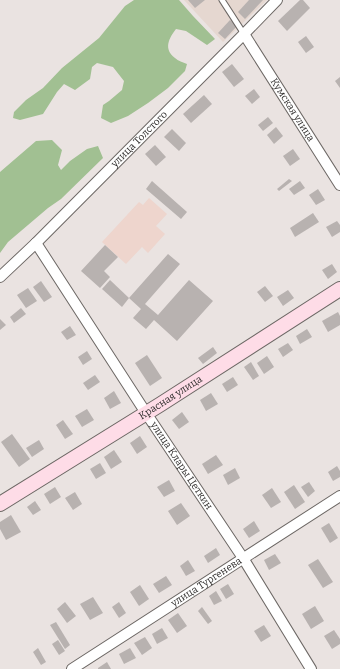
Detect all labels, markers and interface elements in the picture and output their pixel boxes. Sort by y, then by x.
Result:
street label: Кумская улица [268,76,317,144]
street label: улица Толстого [108,108,170,170]
street label: Красная улица [137,373,205,422]
street label: улица Клары Цеткин [147,419,215,512]
street label: улица Тургенева [168,555,244,610]

